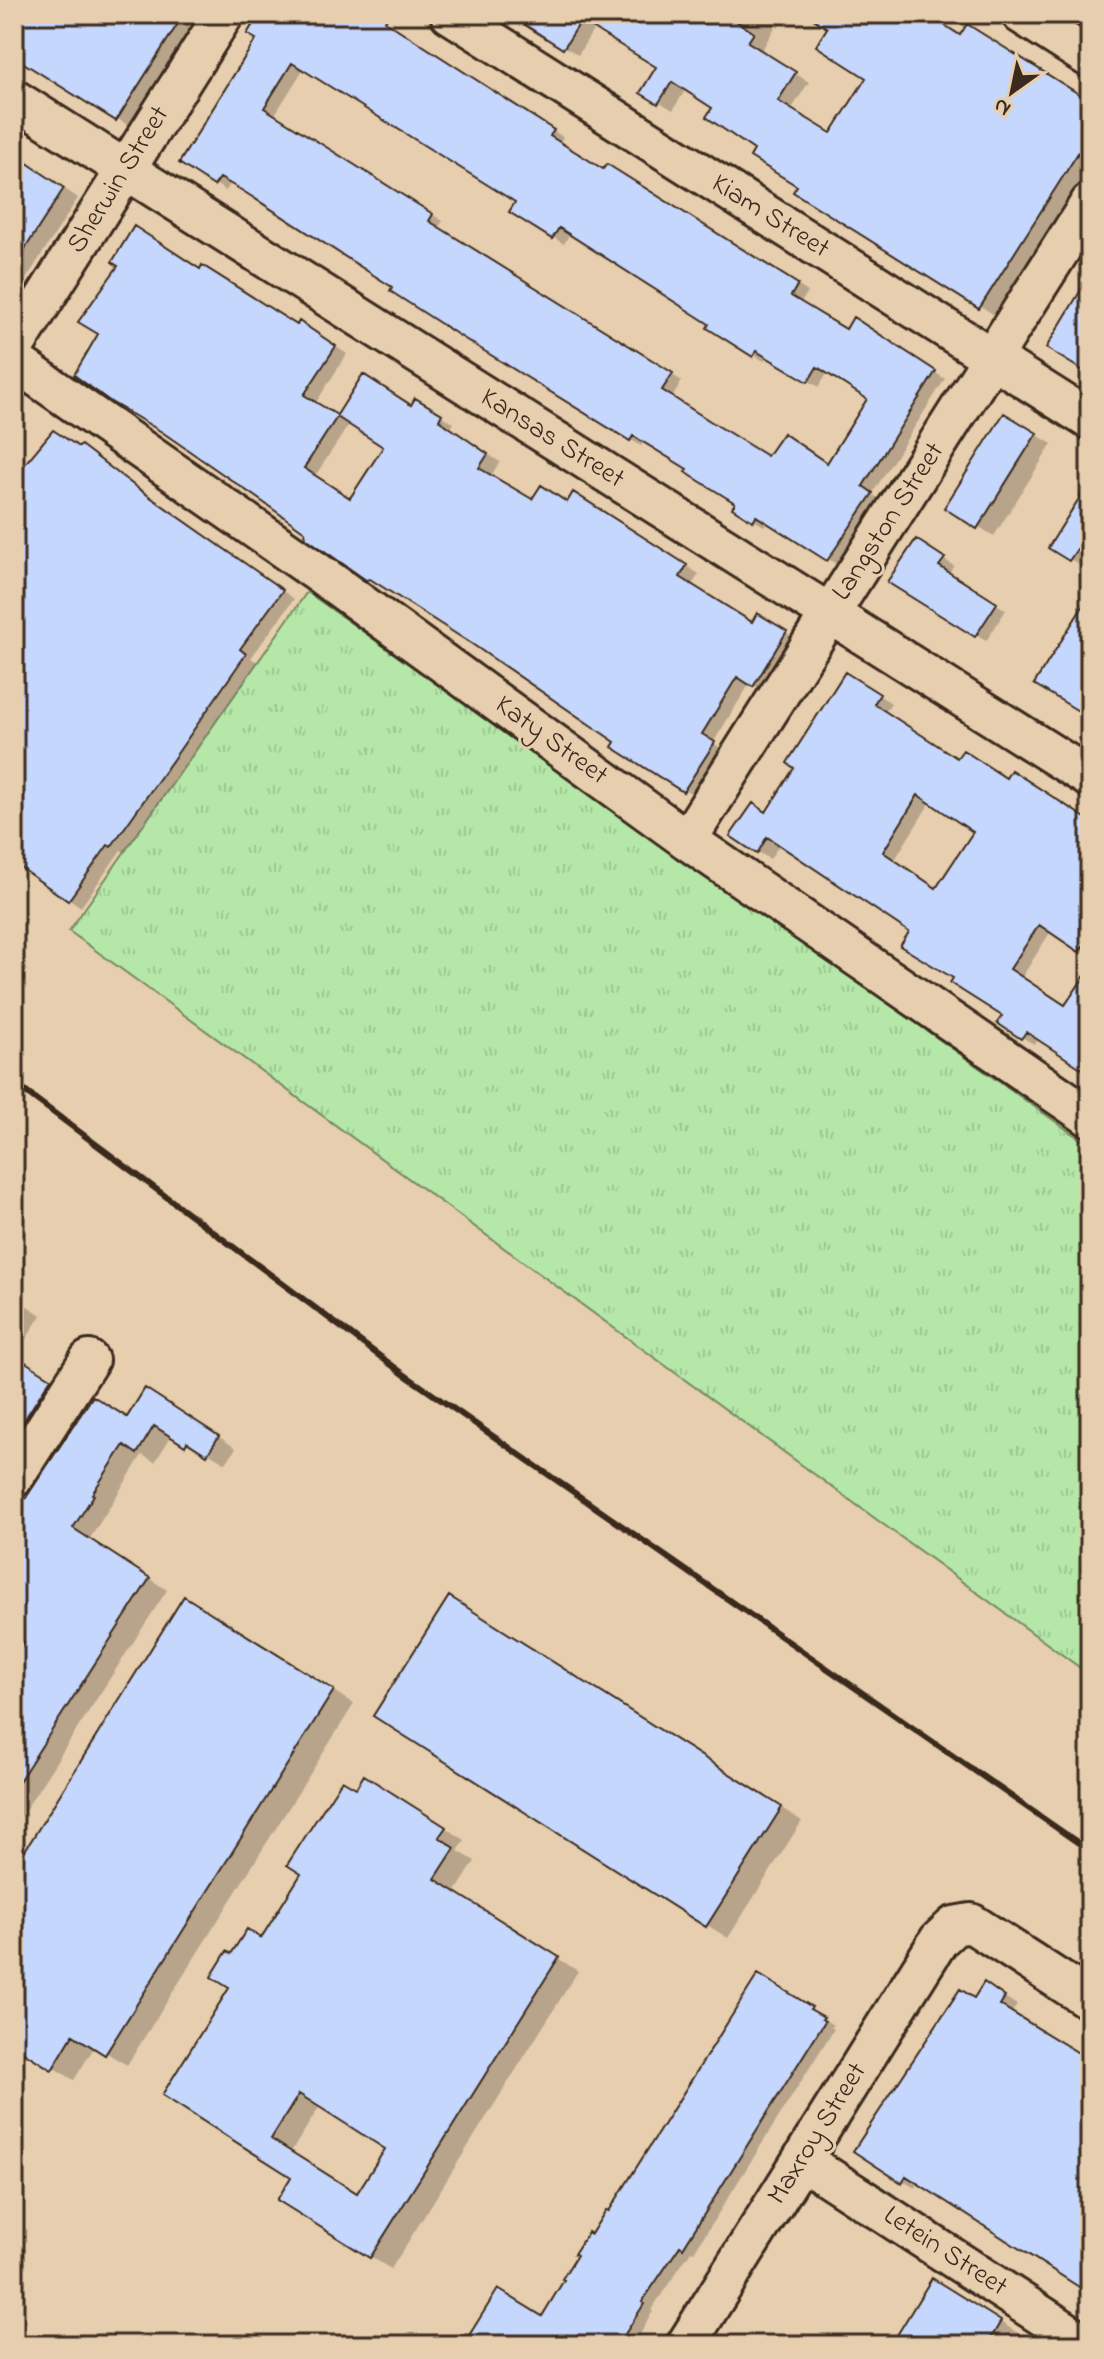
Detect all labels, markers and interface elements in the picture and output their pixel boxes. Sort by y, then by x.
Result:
north arrow [972,52,1052,132]
text: N [988,89,1018,124]
street label: Sherwin Street [57,98,181,262]
street label: Kiam Street [703,164,837,270]
street label: Kansas Street [472,378,632,500]
street label: Langston Street [822,435,956,609]
street label: Katy Street [486,686,616,796]
street label: Maxroy Street [758,2055,878,2213]
street label: Letein Street [875,2196,1015,2308]

